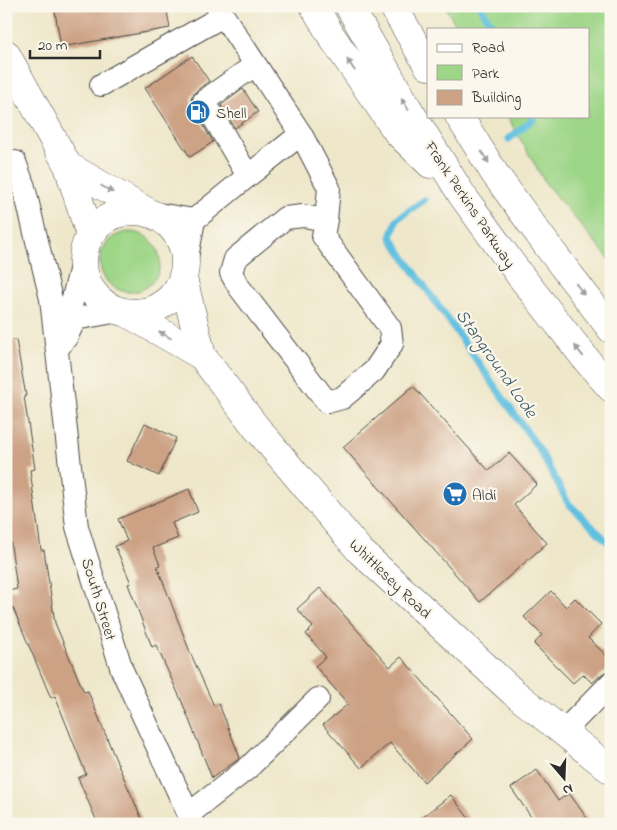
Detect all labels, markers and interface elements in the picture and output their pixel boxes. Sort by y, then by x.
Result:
scale bar [30,28,100,60]
legend [427,28,590,118]
text: 20 m [38,35,68,57]
text: Road [472,37,505,59]
one-way arrow [346,58,356,72]
text: Park [472,63,500,85]
text: Building [471,87,521,110]
one-way arrow [401,97,409,112]
fuel station icon: Shell [185,99,211,125]
place label: Shell [216,102,247,126]
street label: Frank Perkins Parkway [417,136,521,274]
one-way arrow [480,151,490,164]
one-way arrow [100,184,114,193]
one-way arrow [575,282,585,296]
water label: Stanground Lode [448,305,543,424]
one-way arrow [158,330,171,339]
one-way arrow [574,345,585,358]
supermarket icon: Aldi [442,481,468,507]
place label: Aldi [472,484,497,508]
street label: Whittlesey Road [343,534,436,625]
street label: South Street [74,555,122,644]
north arrow [540,752,590,802]
text: N [560,777,576,800]

